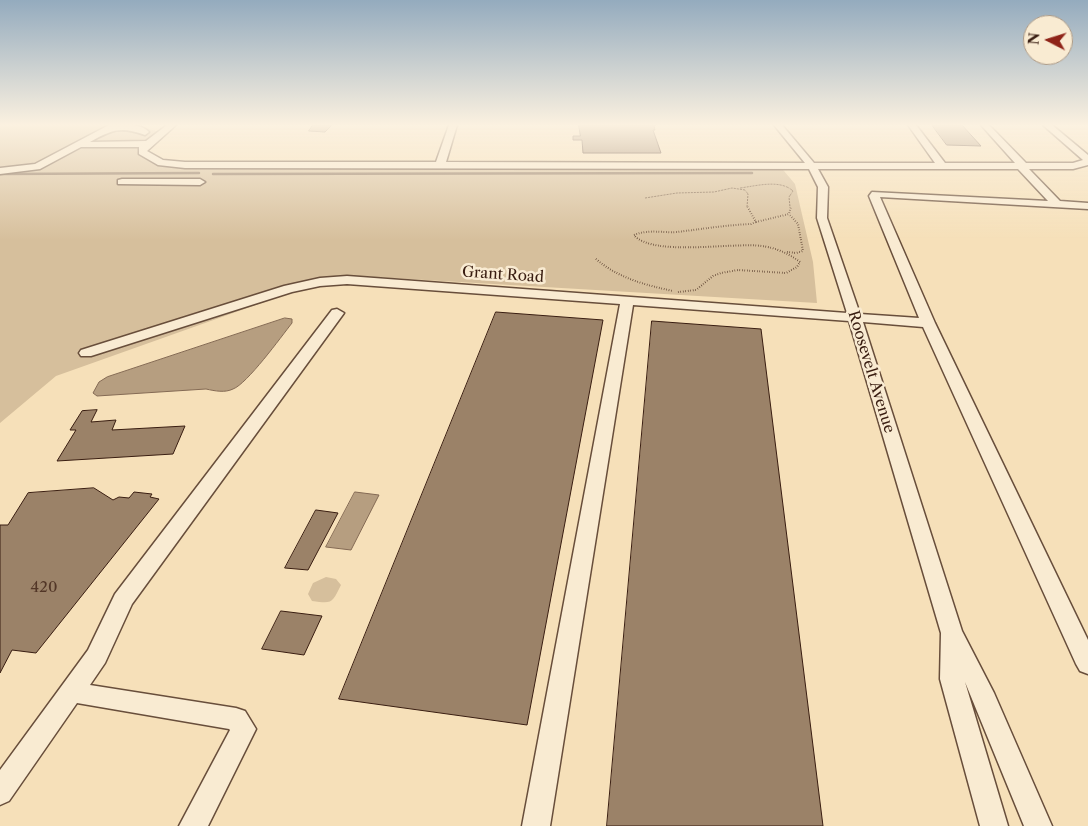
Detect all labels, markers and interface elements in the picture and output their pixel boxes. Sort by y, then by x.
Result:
north arrow [1023,15,1073,65]
text: N [1025,32,1044,46]
street label: Grant Road [461,263,545,287]
street label: Roosevelt Avenue [844,309,898,435]
house number: 420 [31,579,57,597]

